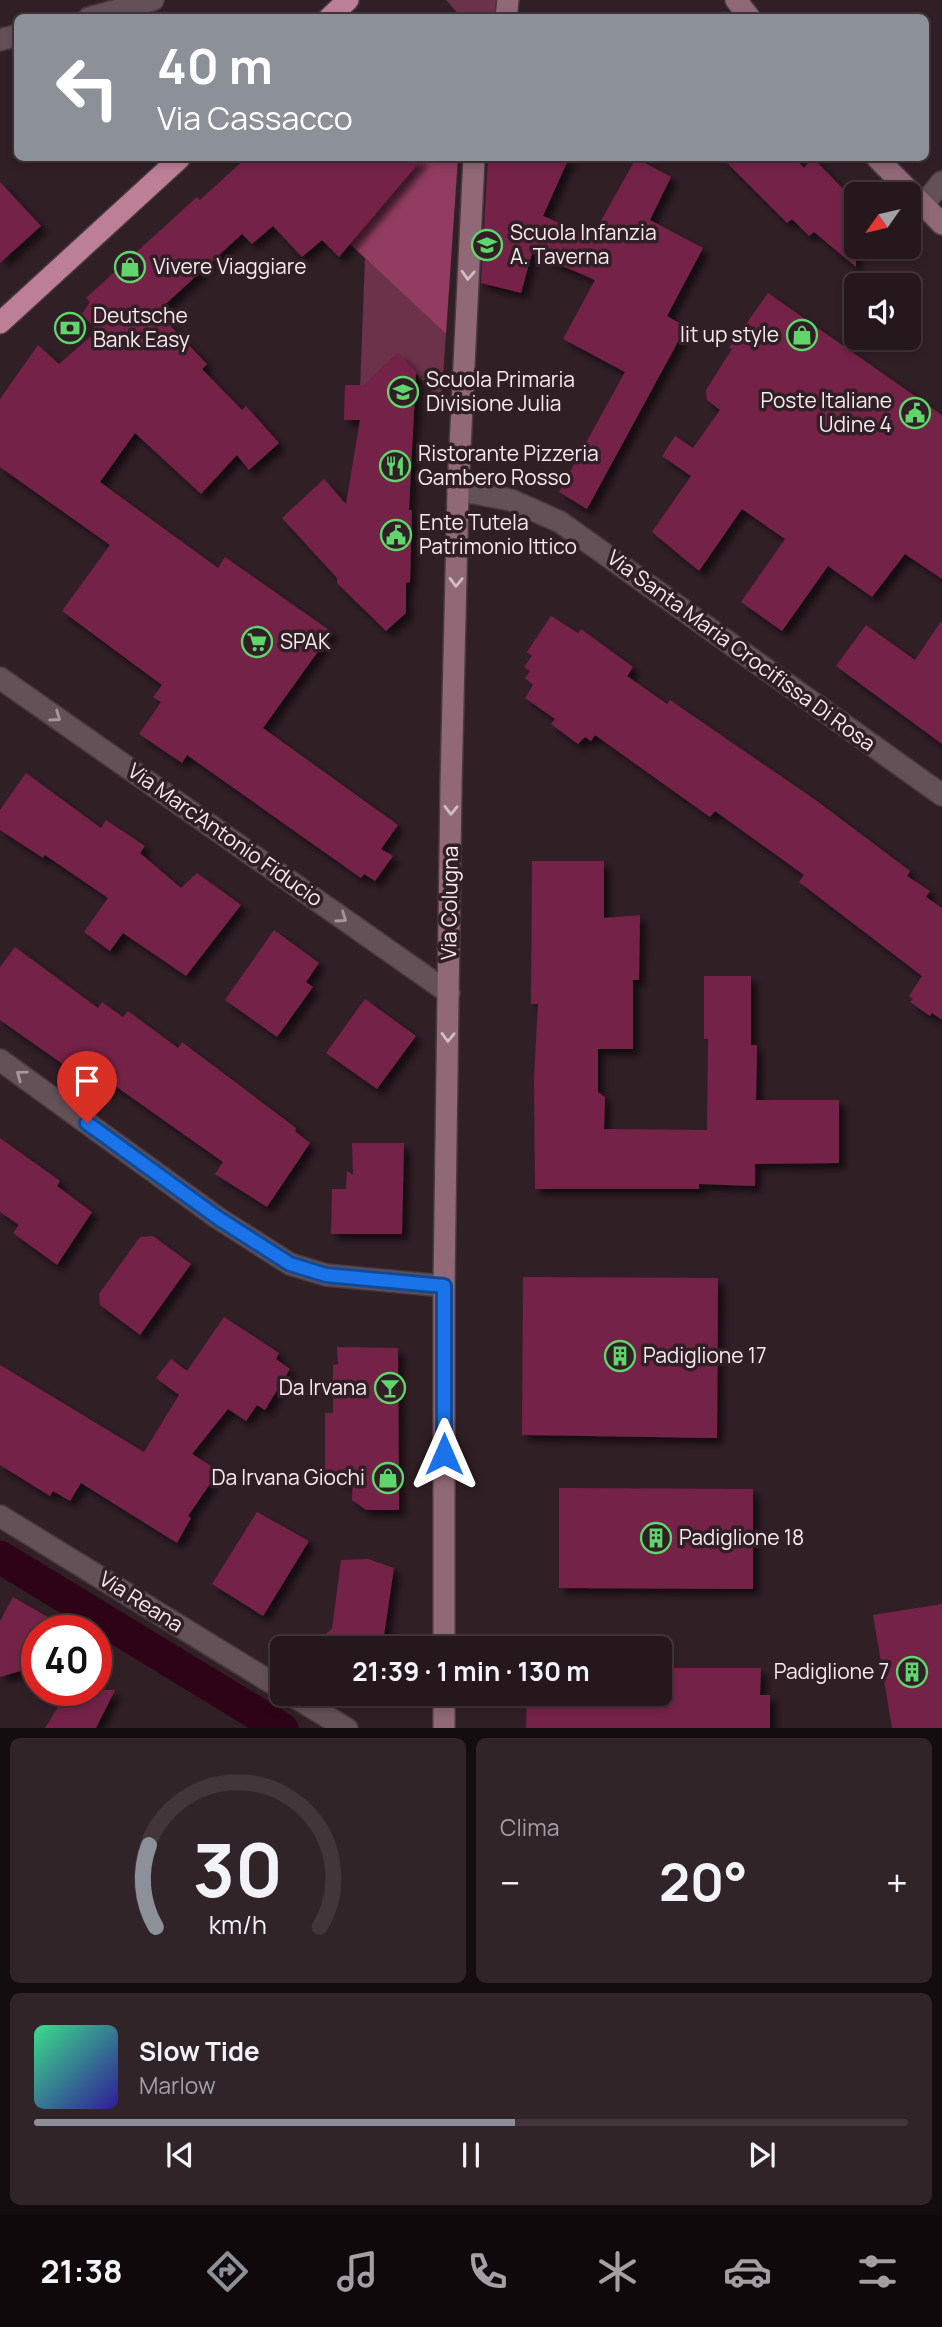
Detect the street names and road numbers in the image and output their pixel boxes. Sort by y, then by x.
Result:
street label: Via Santa Maria Crocifissa Di Rosa [602,543,881,757]
street label: Via Marc'Antonio Fiducio [122,756,329,912]
street label: Via Colugna [434,846,464,960]
street label: Via Reana [94,1564,189,1638]

